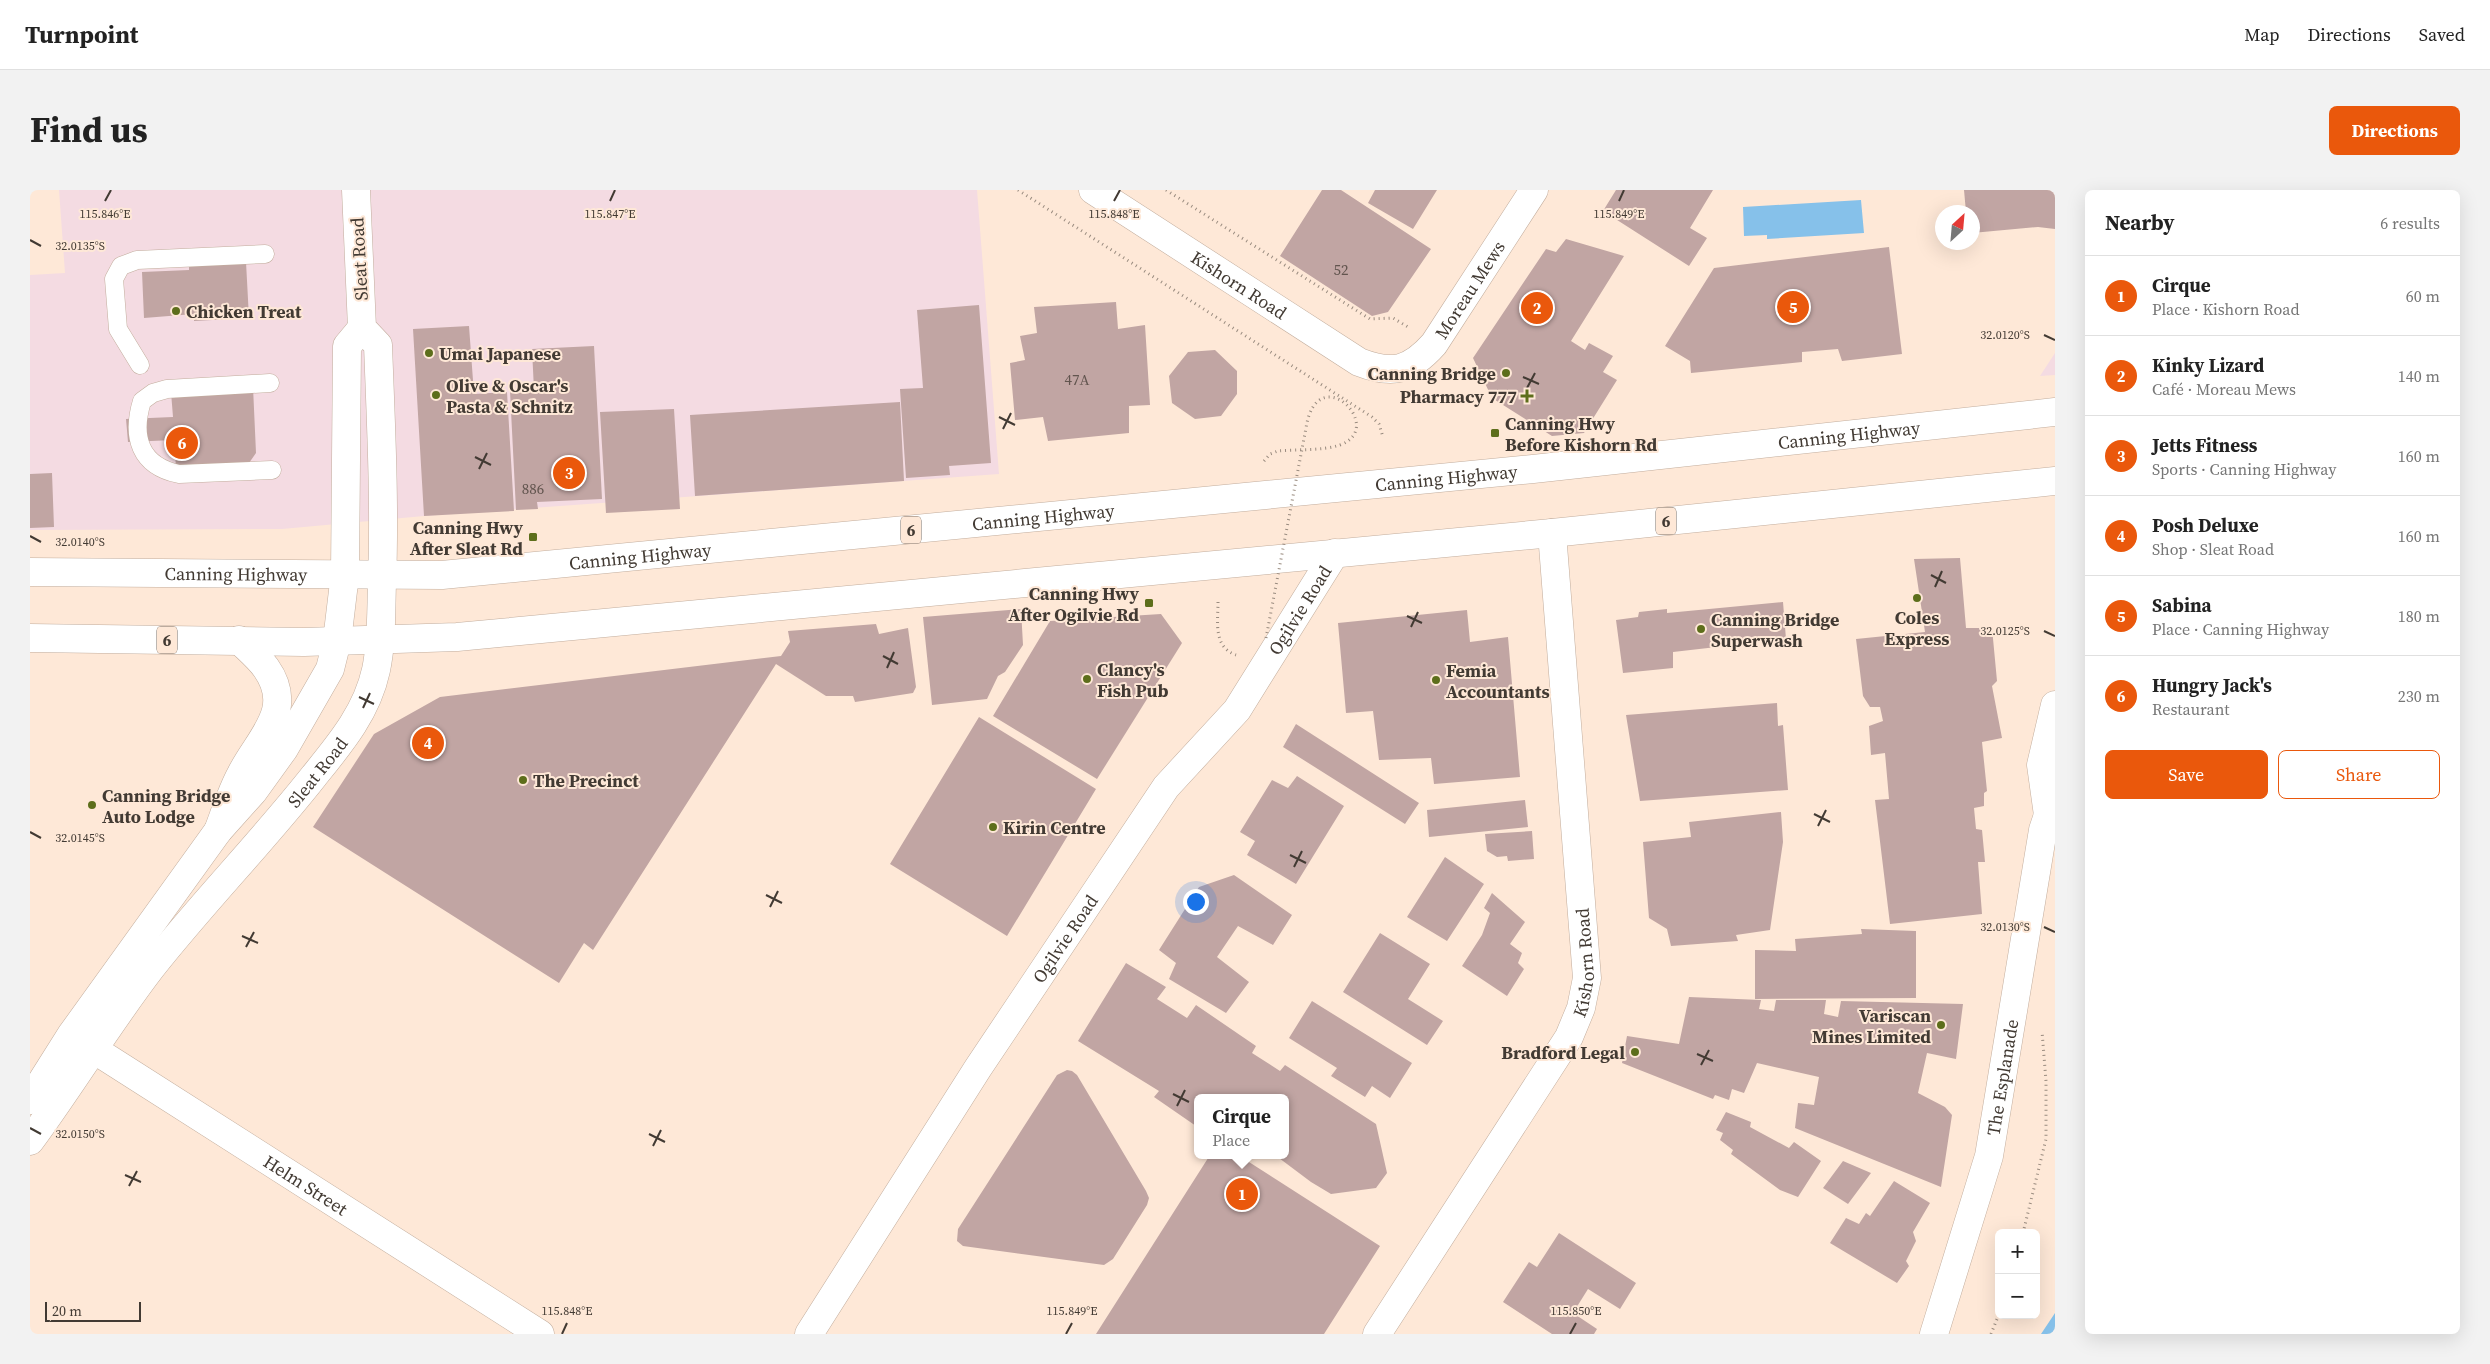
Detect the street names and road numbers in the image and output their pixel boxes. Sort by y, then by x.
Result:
street label: Sleat Road [344,217,374,301]
street label: Moreau Mews [1428,235,1511,343]
street label: Kishorn Road [1186,244,1292,325]
street label: Canning Highway [1777,414,1922,455]
street label: Canning Highway [1374,458,1519,497]
street label: Canning Highway [971,497,1116,536]
road number: 6 [1656,508,1676,534]
road number: 6 [901,516,921,544]
street label: Canning Highway [568,536,713,575]
street label: Canning Highway [165,560,308,587]
street label: Ogilvie Road [1262,560,1337,659]
road number: 6 [157,626,177,654]
street label: Sleat Road [281,732,353,813]
street label: Ogilvie Road [1026,889,1103,988]
street label: Kishorn Road [1566,907,1600,1021]
street label: The Esplanade [1980,1017,2024,1137]
street label: Helm Street [259,1149,353,1221]

